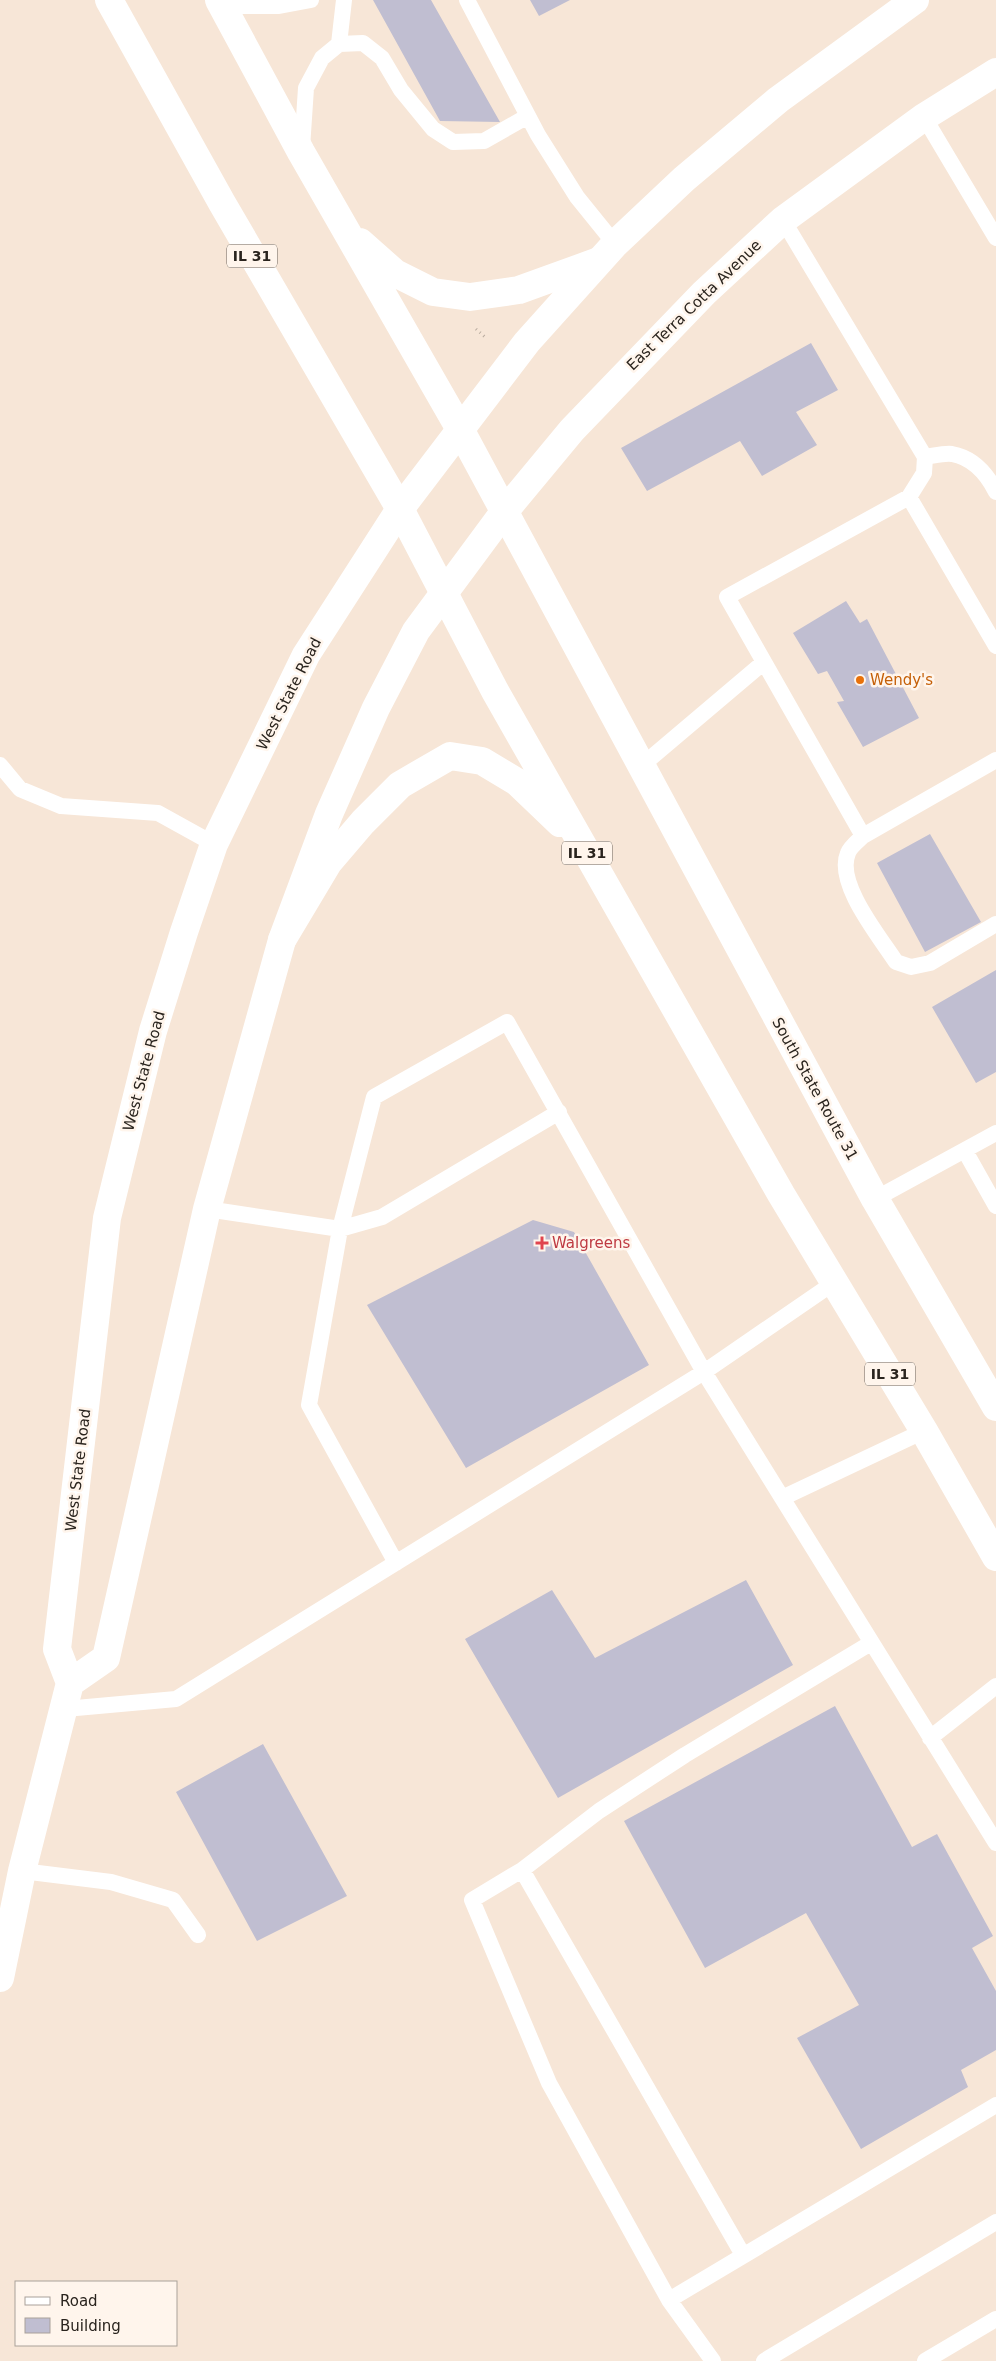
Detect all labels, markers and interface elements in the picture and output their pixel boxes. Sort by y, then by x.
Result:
street label: East Terra Cotta Avenue [623,236,765,374]
road number: IL 31 [227,245,277,268]
street label: West State Road [253,635,325,753]
place label: Wendy's [870,671,933,689]
marker: Wendy's [854,674,866,686]
road number: IL 31 [562,841,612,864]
street label: West State Road [119,1009,169,1133]
street label: South State Route 31 [768,1015,862,1163]
place label: Walgreens [552,1234,631,1252]
marker: Walgreens [536,1237,548,1249]
road number: IL 31 [865,1362,915,1386]
street label: West State Road [62,1407,94,1533]
legend [15,2281,178,2346]
text: Road [60,2292,98,2310]
text: Building [60,2317,121,2335]

